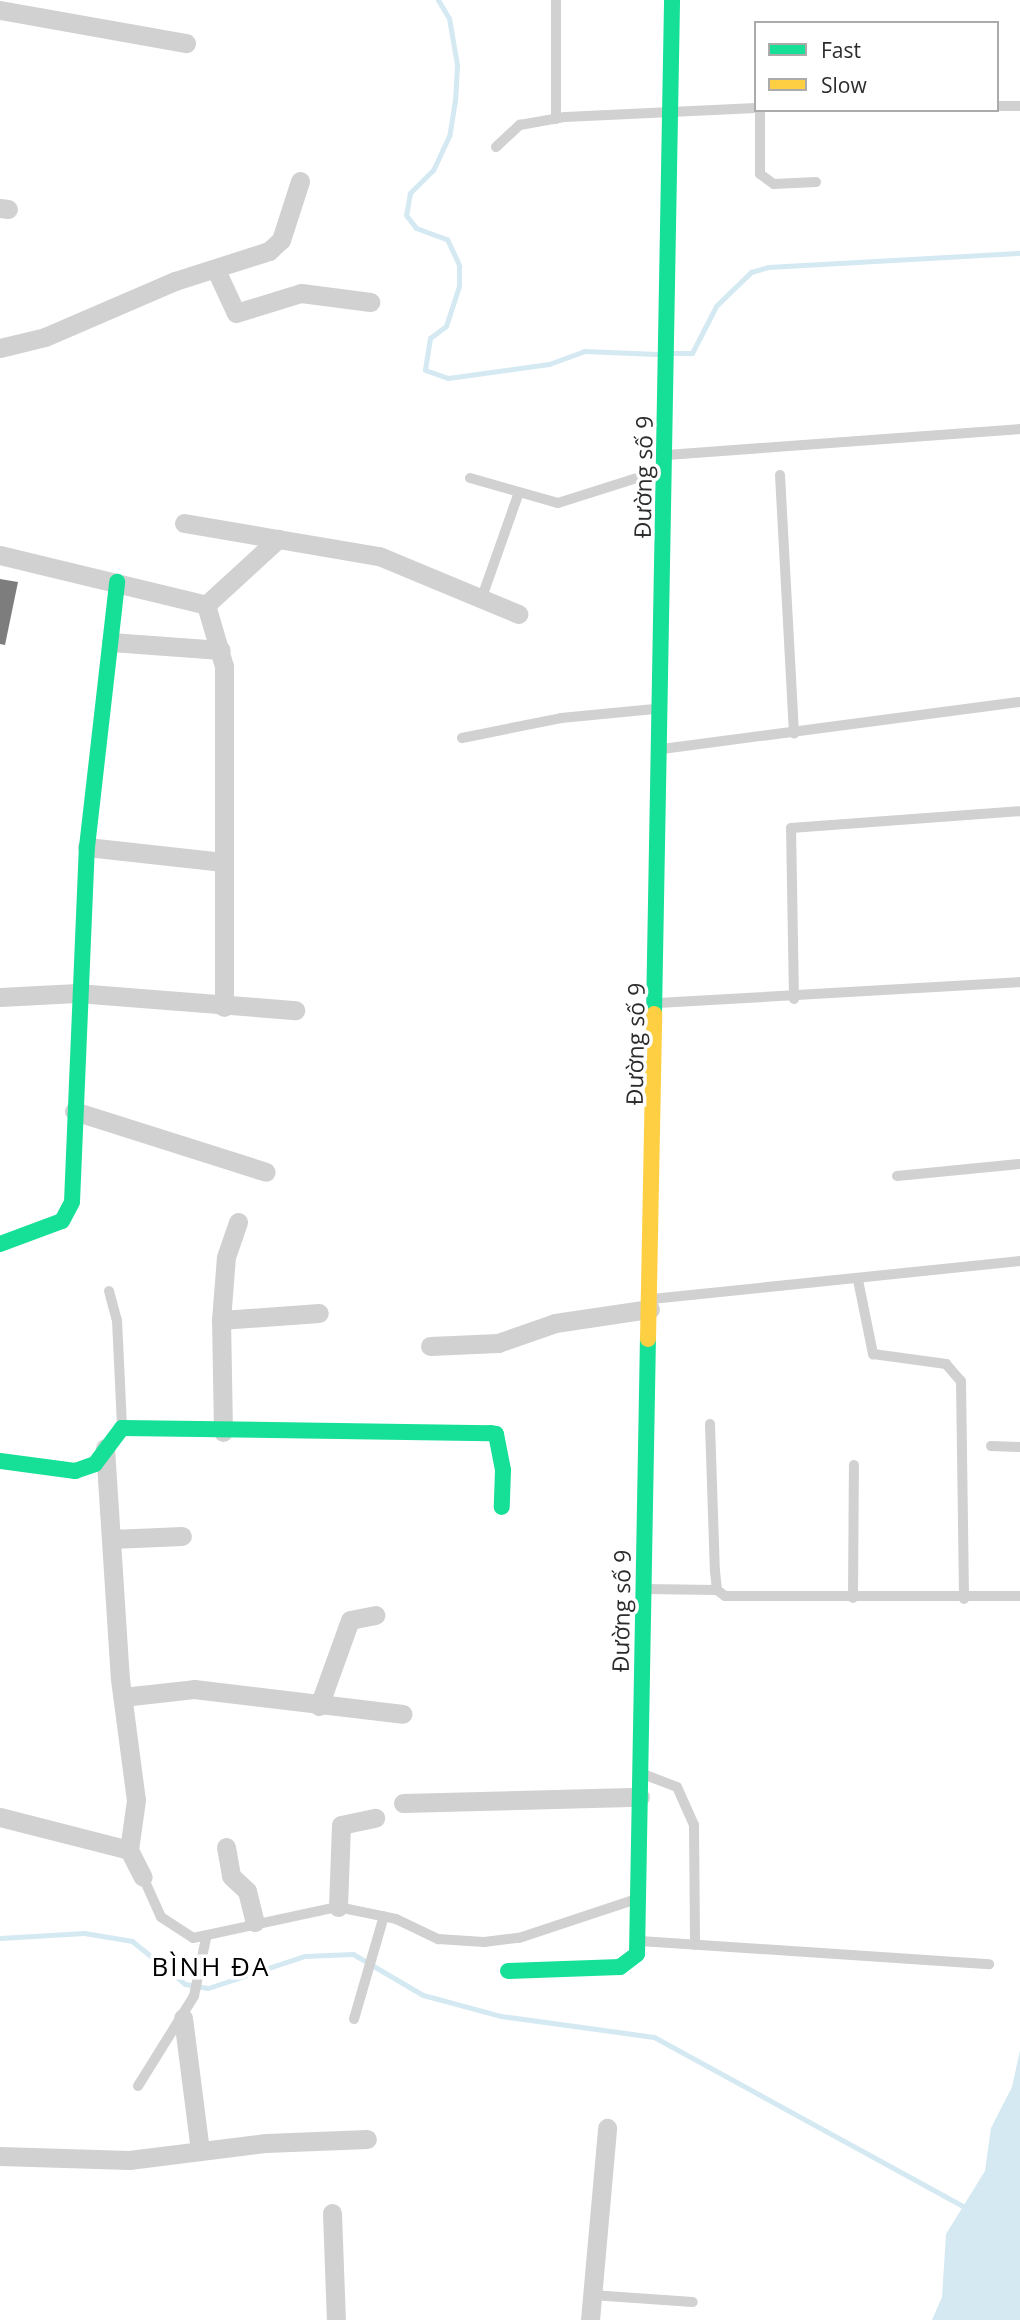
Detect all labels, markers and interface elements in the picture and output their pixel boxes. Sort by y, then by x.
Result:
legend [754,21,999,112]
text: Fast [821,36,861,64]
text: Slow [821,71,867,99]
street label: Đường số 9 [628,416,658,538]
street label: Đường số 9 [620,983,650,1105]
street label: Đường số 9 [606,1550,636,1672]
district label: BÌNH ĐA [152,1951,270,1983]

